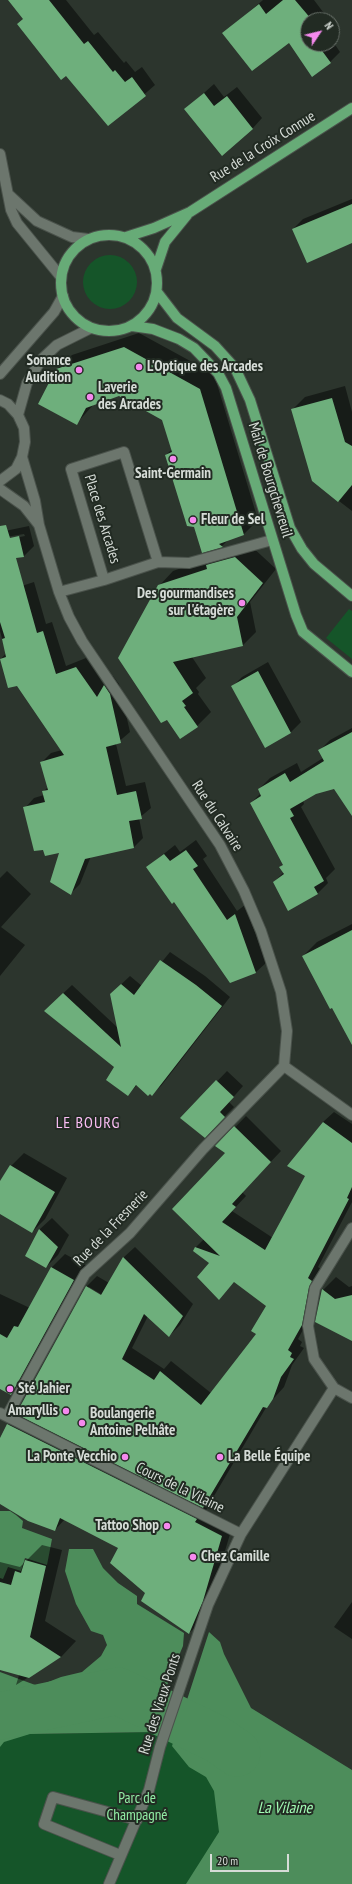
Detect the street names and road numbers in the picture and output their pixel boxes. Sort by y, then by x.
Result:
street label: Rue de la Croix Connue [207,107,319,187]
street label: Mail de Bourgchevreuil [244,420,296,540]
street label: Place des Arcades [80,472,124,566]
street label: Rue du Calvaire [187,777,247,855]
street label: Rue de la Fresnerie [70,1186,152,1270]
street label: Cours de la Vilaine [133,1459,227,1517]
street label: Rue des Vieux Ponts [135,1651,185,1757]

